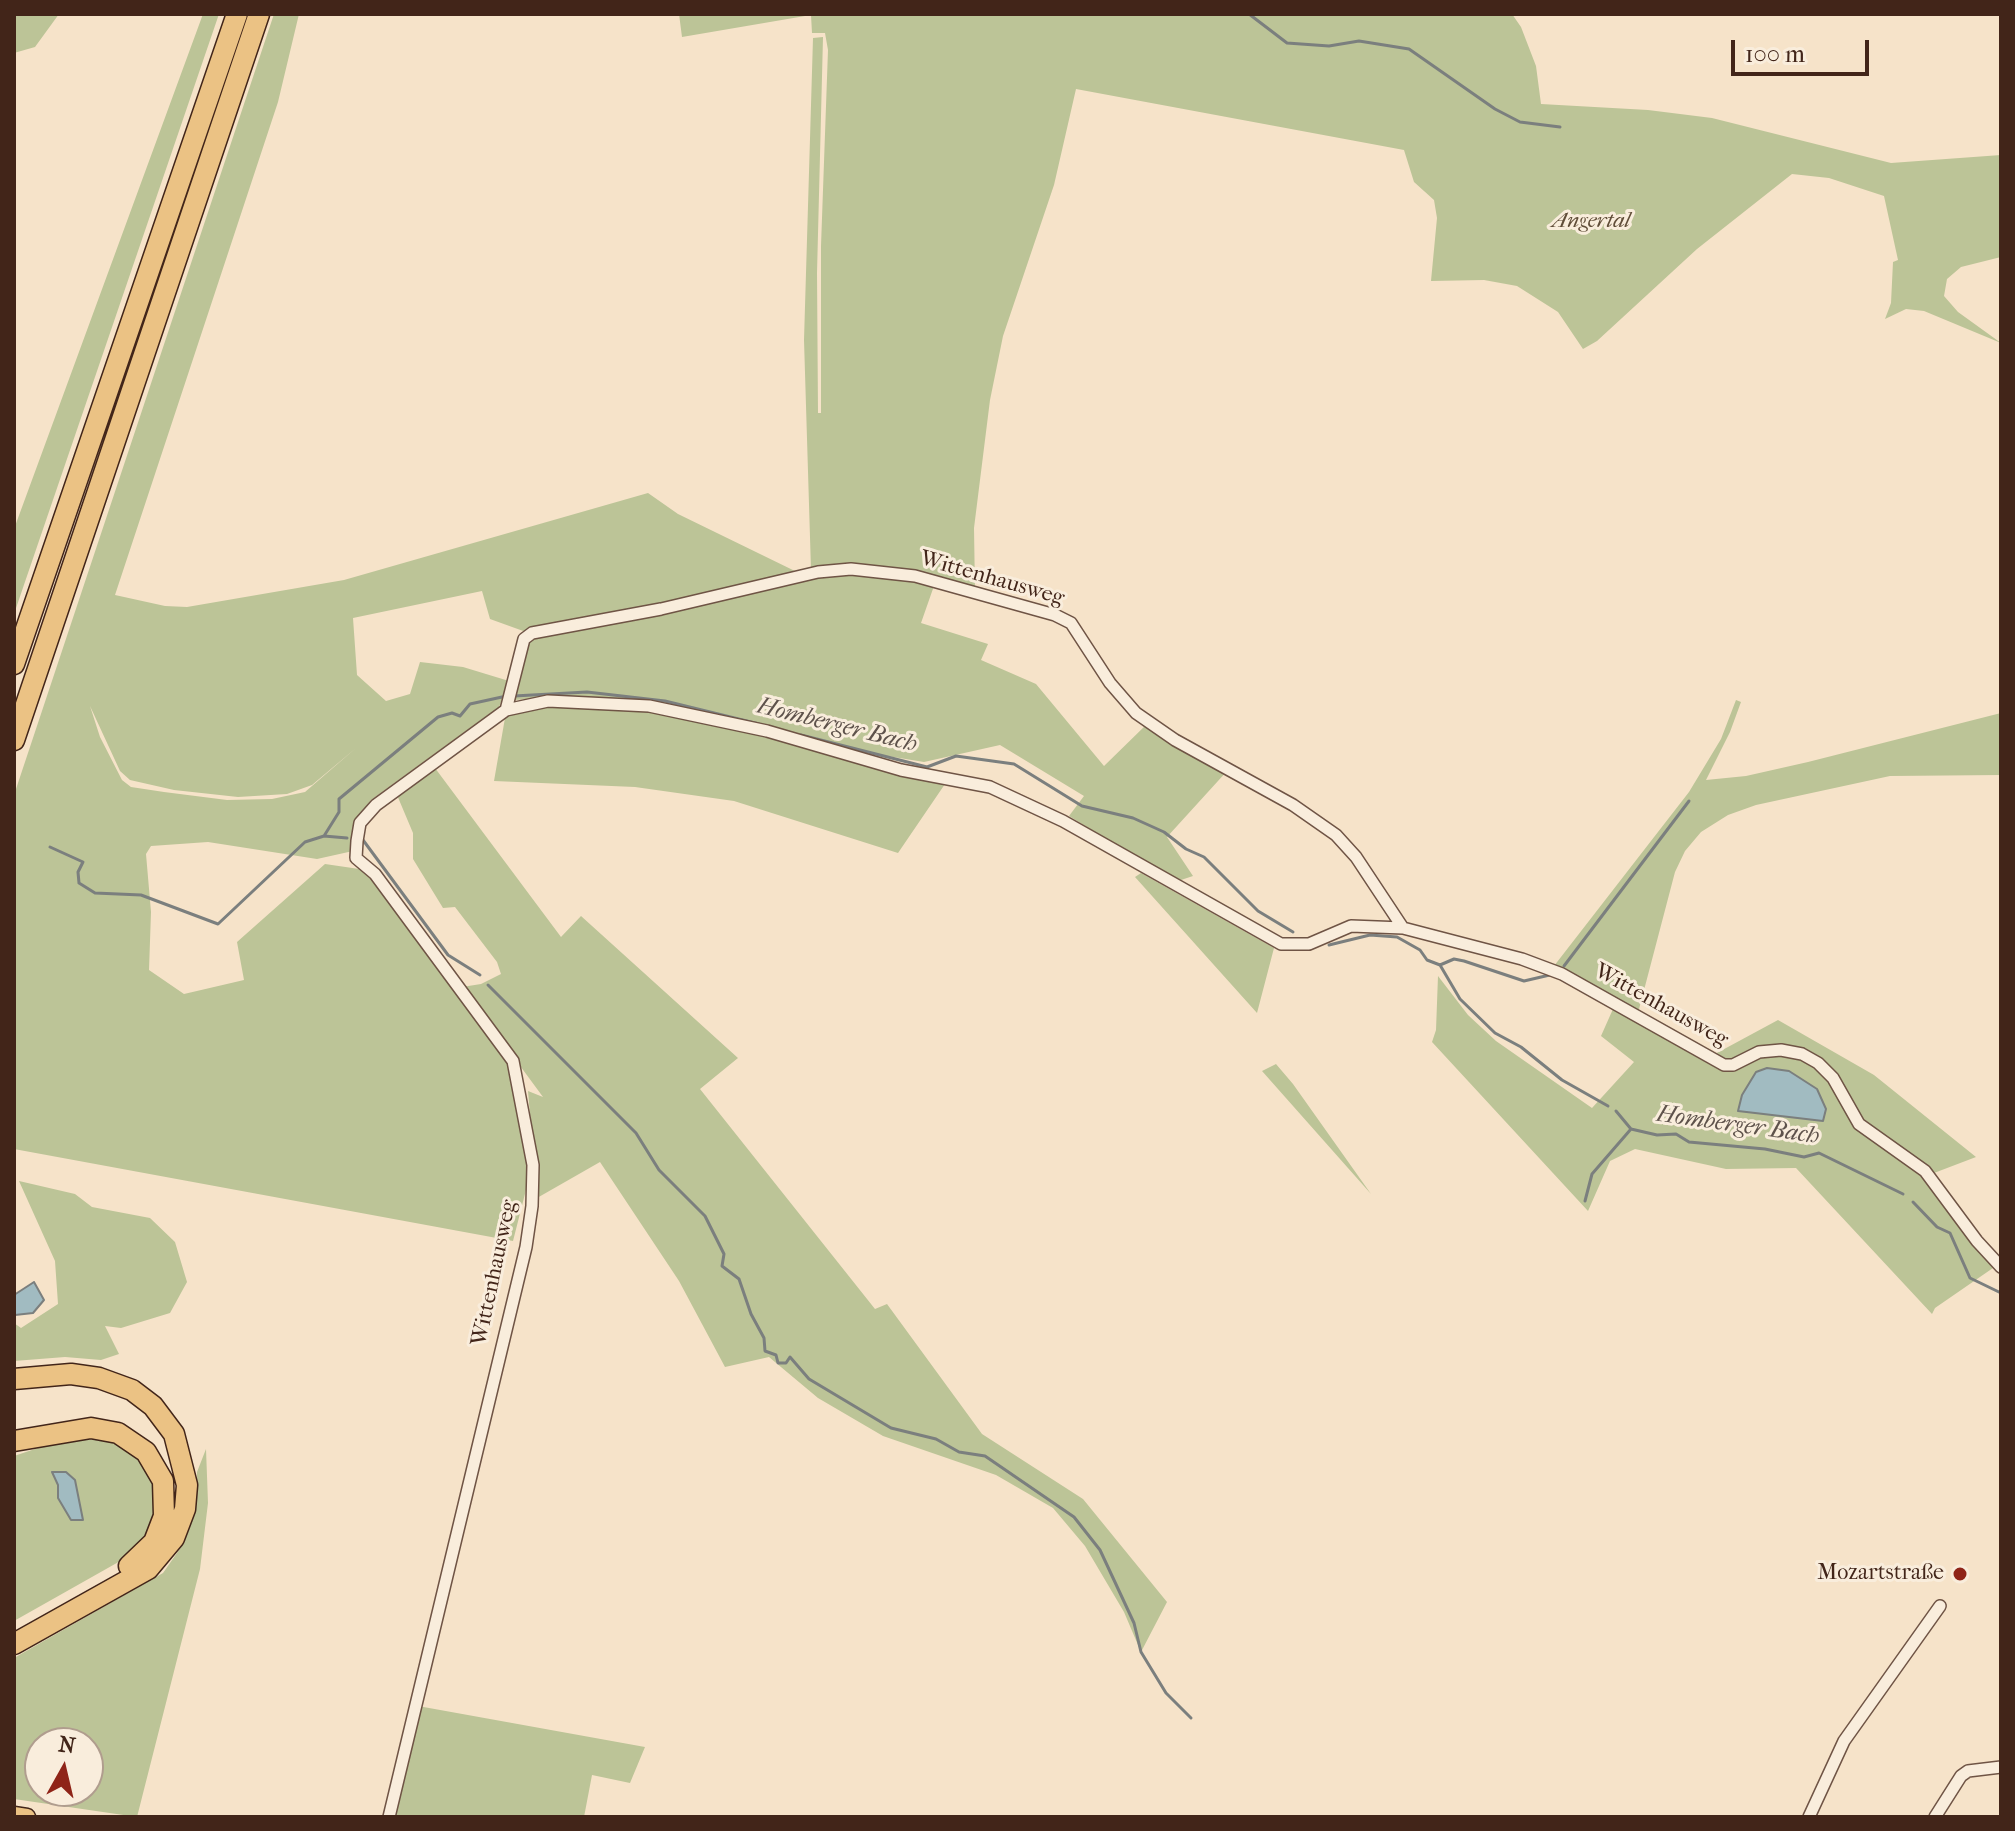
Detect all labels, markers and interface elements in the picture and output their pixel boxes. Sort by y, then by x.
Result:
scale bar [1735,24,1873,74]
text: 100 m [1745,40,1805,68]
park label: Angertal [1552,209,1630,235]
street label: Wittenhausweg [917,546,1067,612]
water label: Homberger Bach [754,692,920,760]
street label: Wittenhausweg [1590,958,1732,1054]
water label: Homberger Bach [1655,1100,1821,1152]
street label: Wittenhausweg [467,1198,523,1348]
place label: Mozartstraße [1817,1561,1944,1587]
marker: Mozartstraße [1951,1565,1969,1583]
north arrow [24,1727,104,1807]
text: N [57,1731,77,1759]

